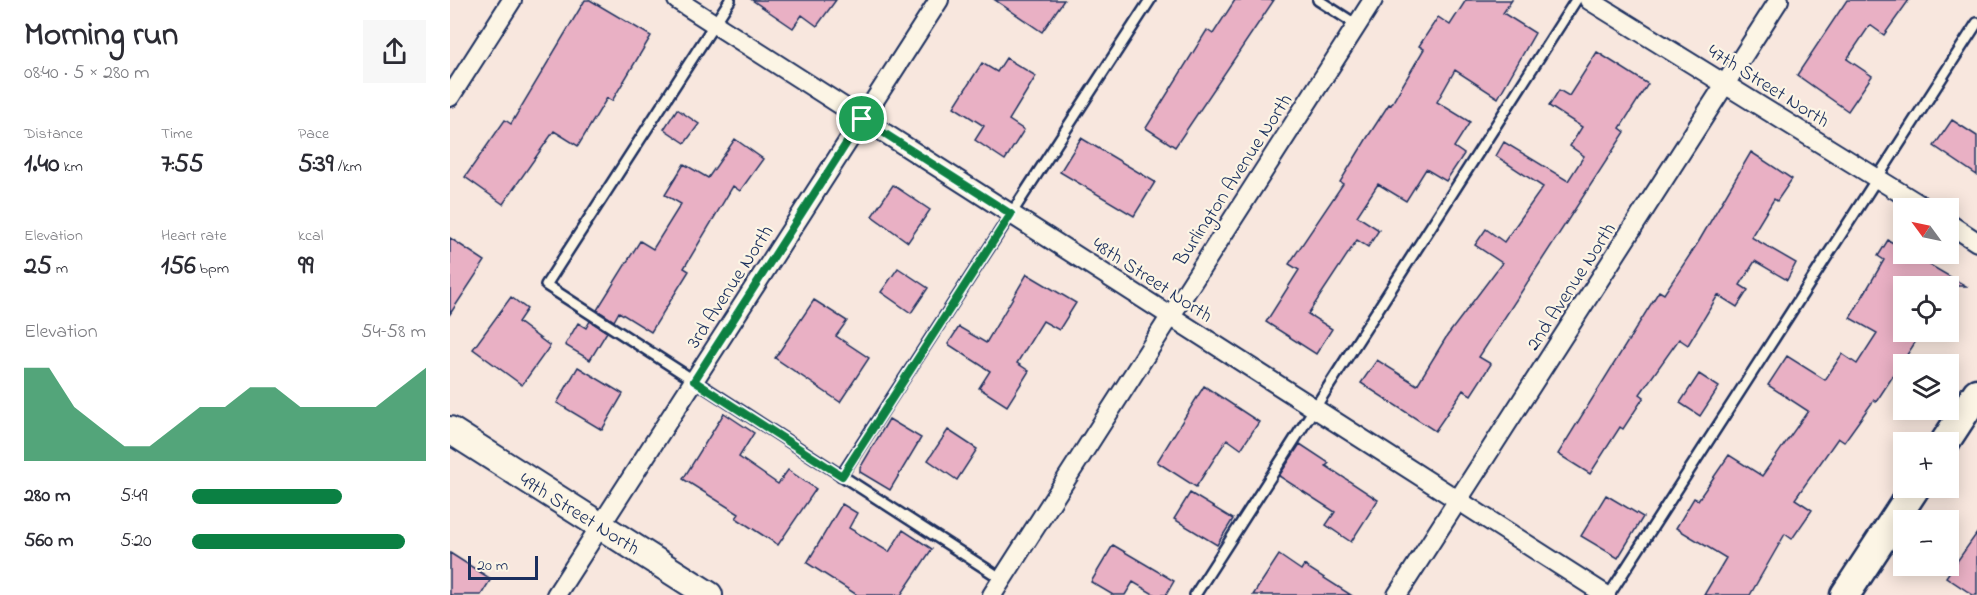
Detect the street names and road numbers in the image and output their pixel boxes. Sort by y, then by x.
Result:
street label: 47th Street North [1701,38,1834,136]
street label: Burlington Avenue North [1167,89,1302,273]
street label: 2nd Avenue North [1520,218,1624,357]
street label: 3rd Avenue North [680,220,782,355]
street label: 48th Street North [1086,231,1218,331]
street label: 49th Street North [513,466,645,564]

